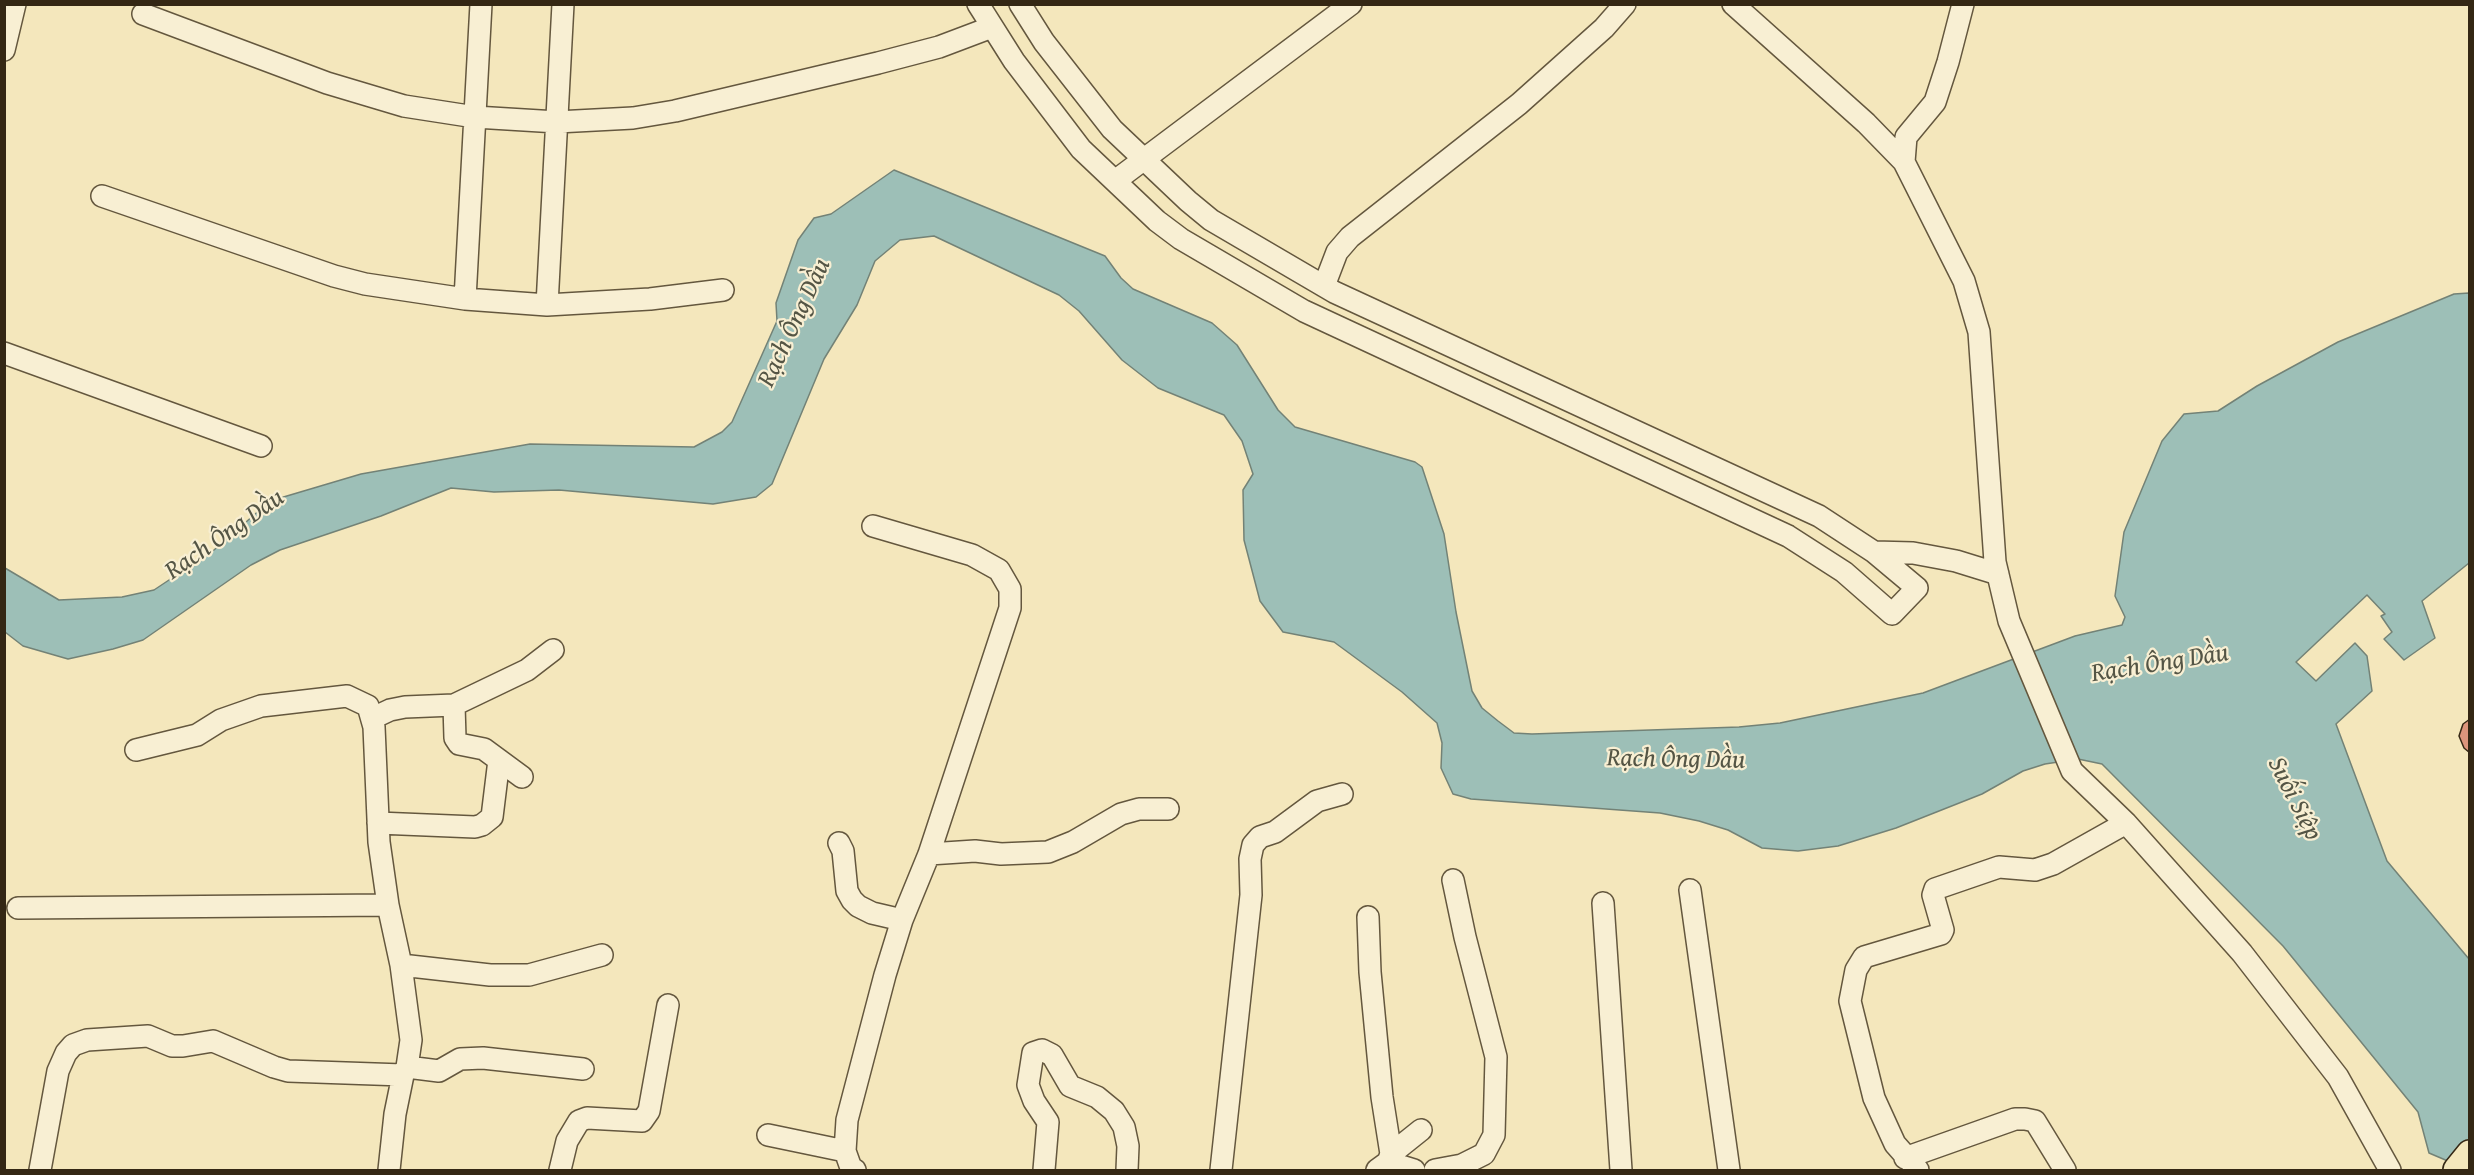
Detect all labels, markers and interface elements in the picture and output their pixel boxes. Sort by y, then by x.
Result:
water label: Rạch Ông Dầu [752,254,838,392]
water label: Rạch Ông Dầu [159,482,291,588]
water label: Rạch Ông Dầu [2089,638,2231,690]
water label: Rạch Ông Dầu [1606,743,1746,777]
water label: Suối Siệp [2260,752,2328,846]

